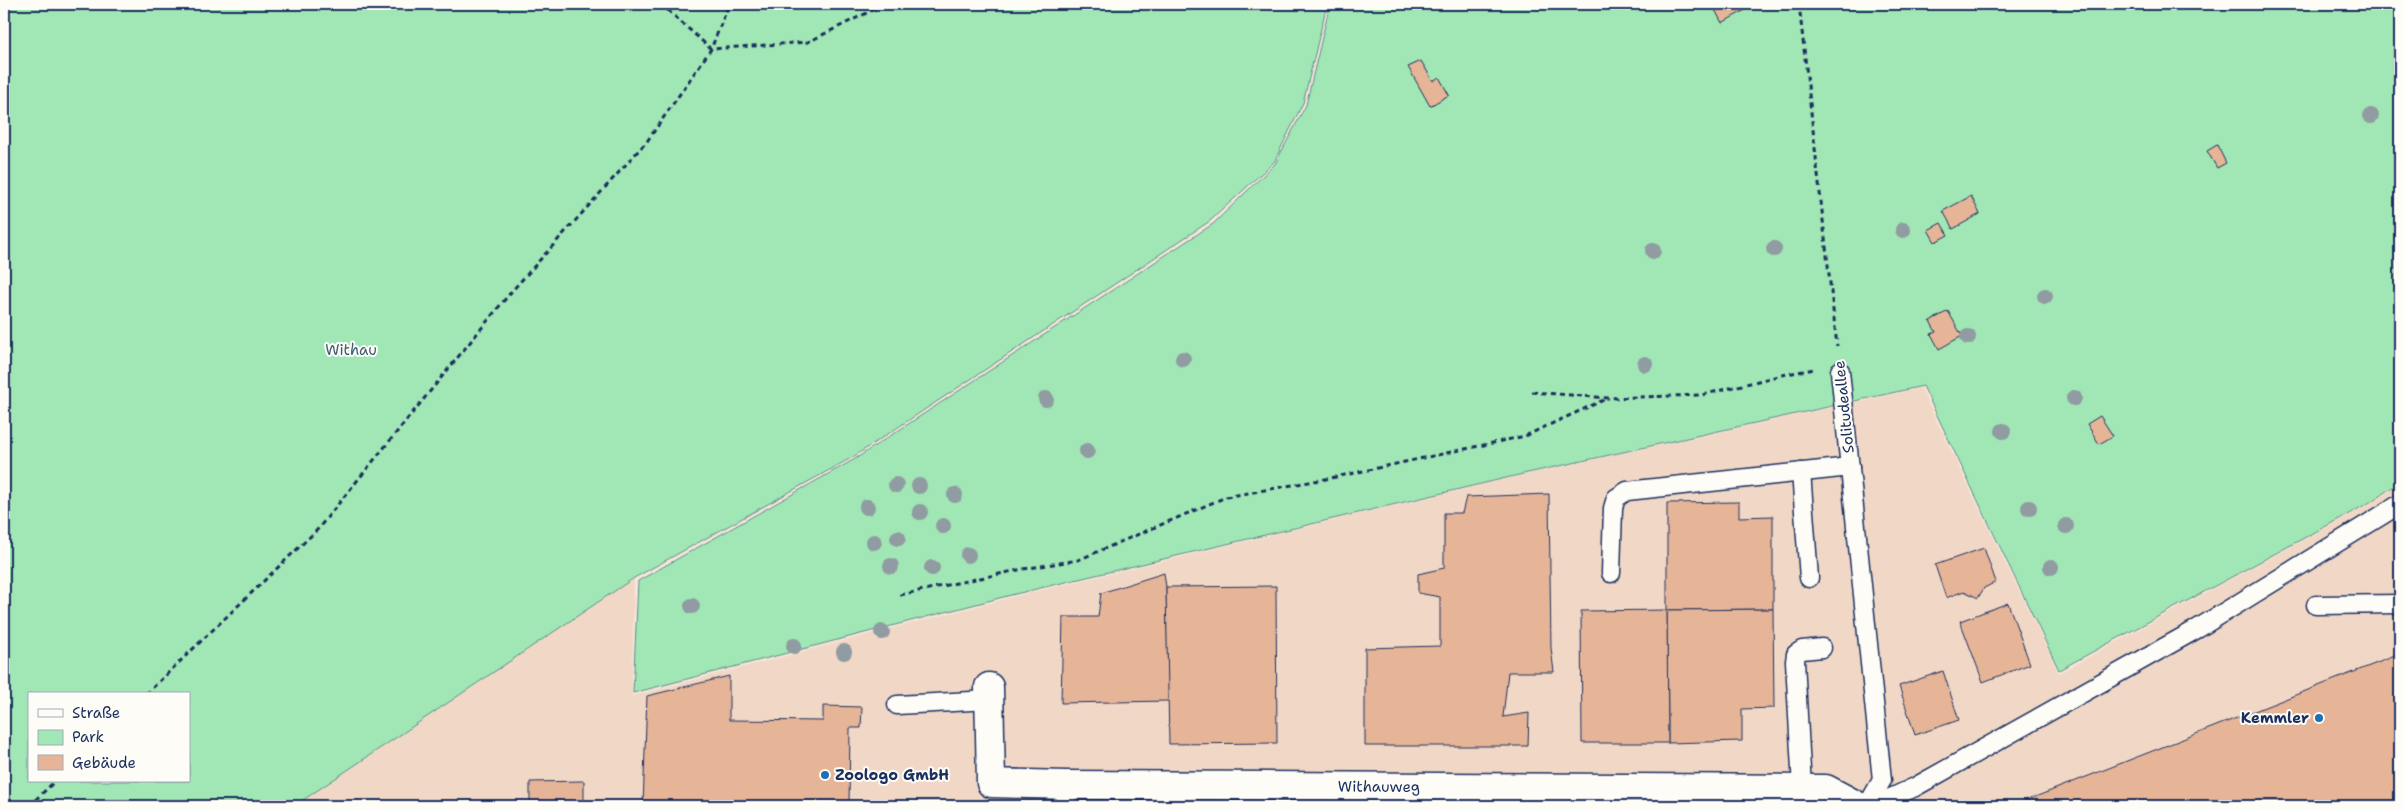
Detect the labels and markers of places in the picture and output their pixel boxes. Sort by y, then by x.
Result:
place label: Kemmler [2241,708,2309,728]
marker: Kemmler [2313,712,2325,724]
place label: Zoologo GmbH [835,765,949,785]
marker: Zoologo GmbH [819,769,831,781]

